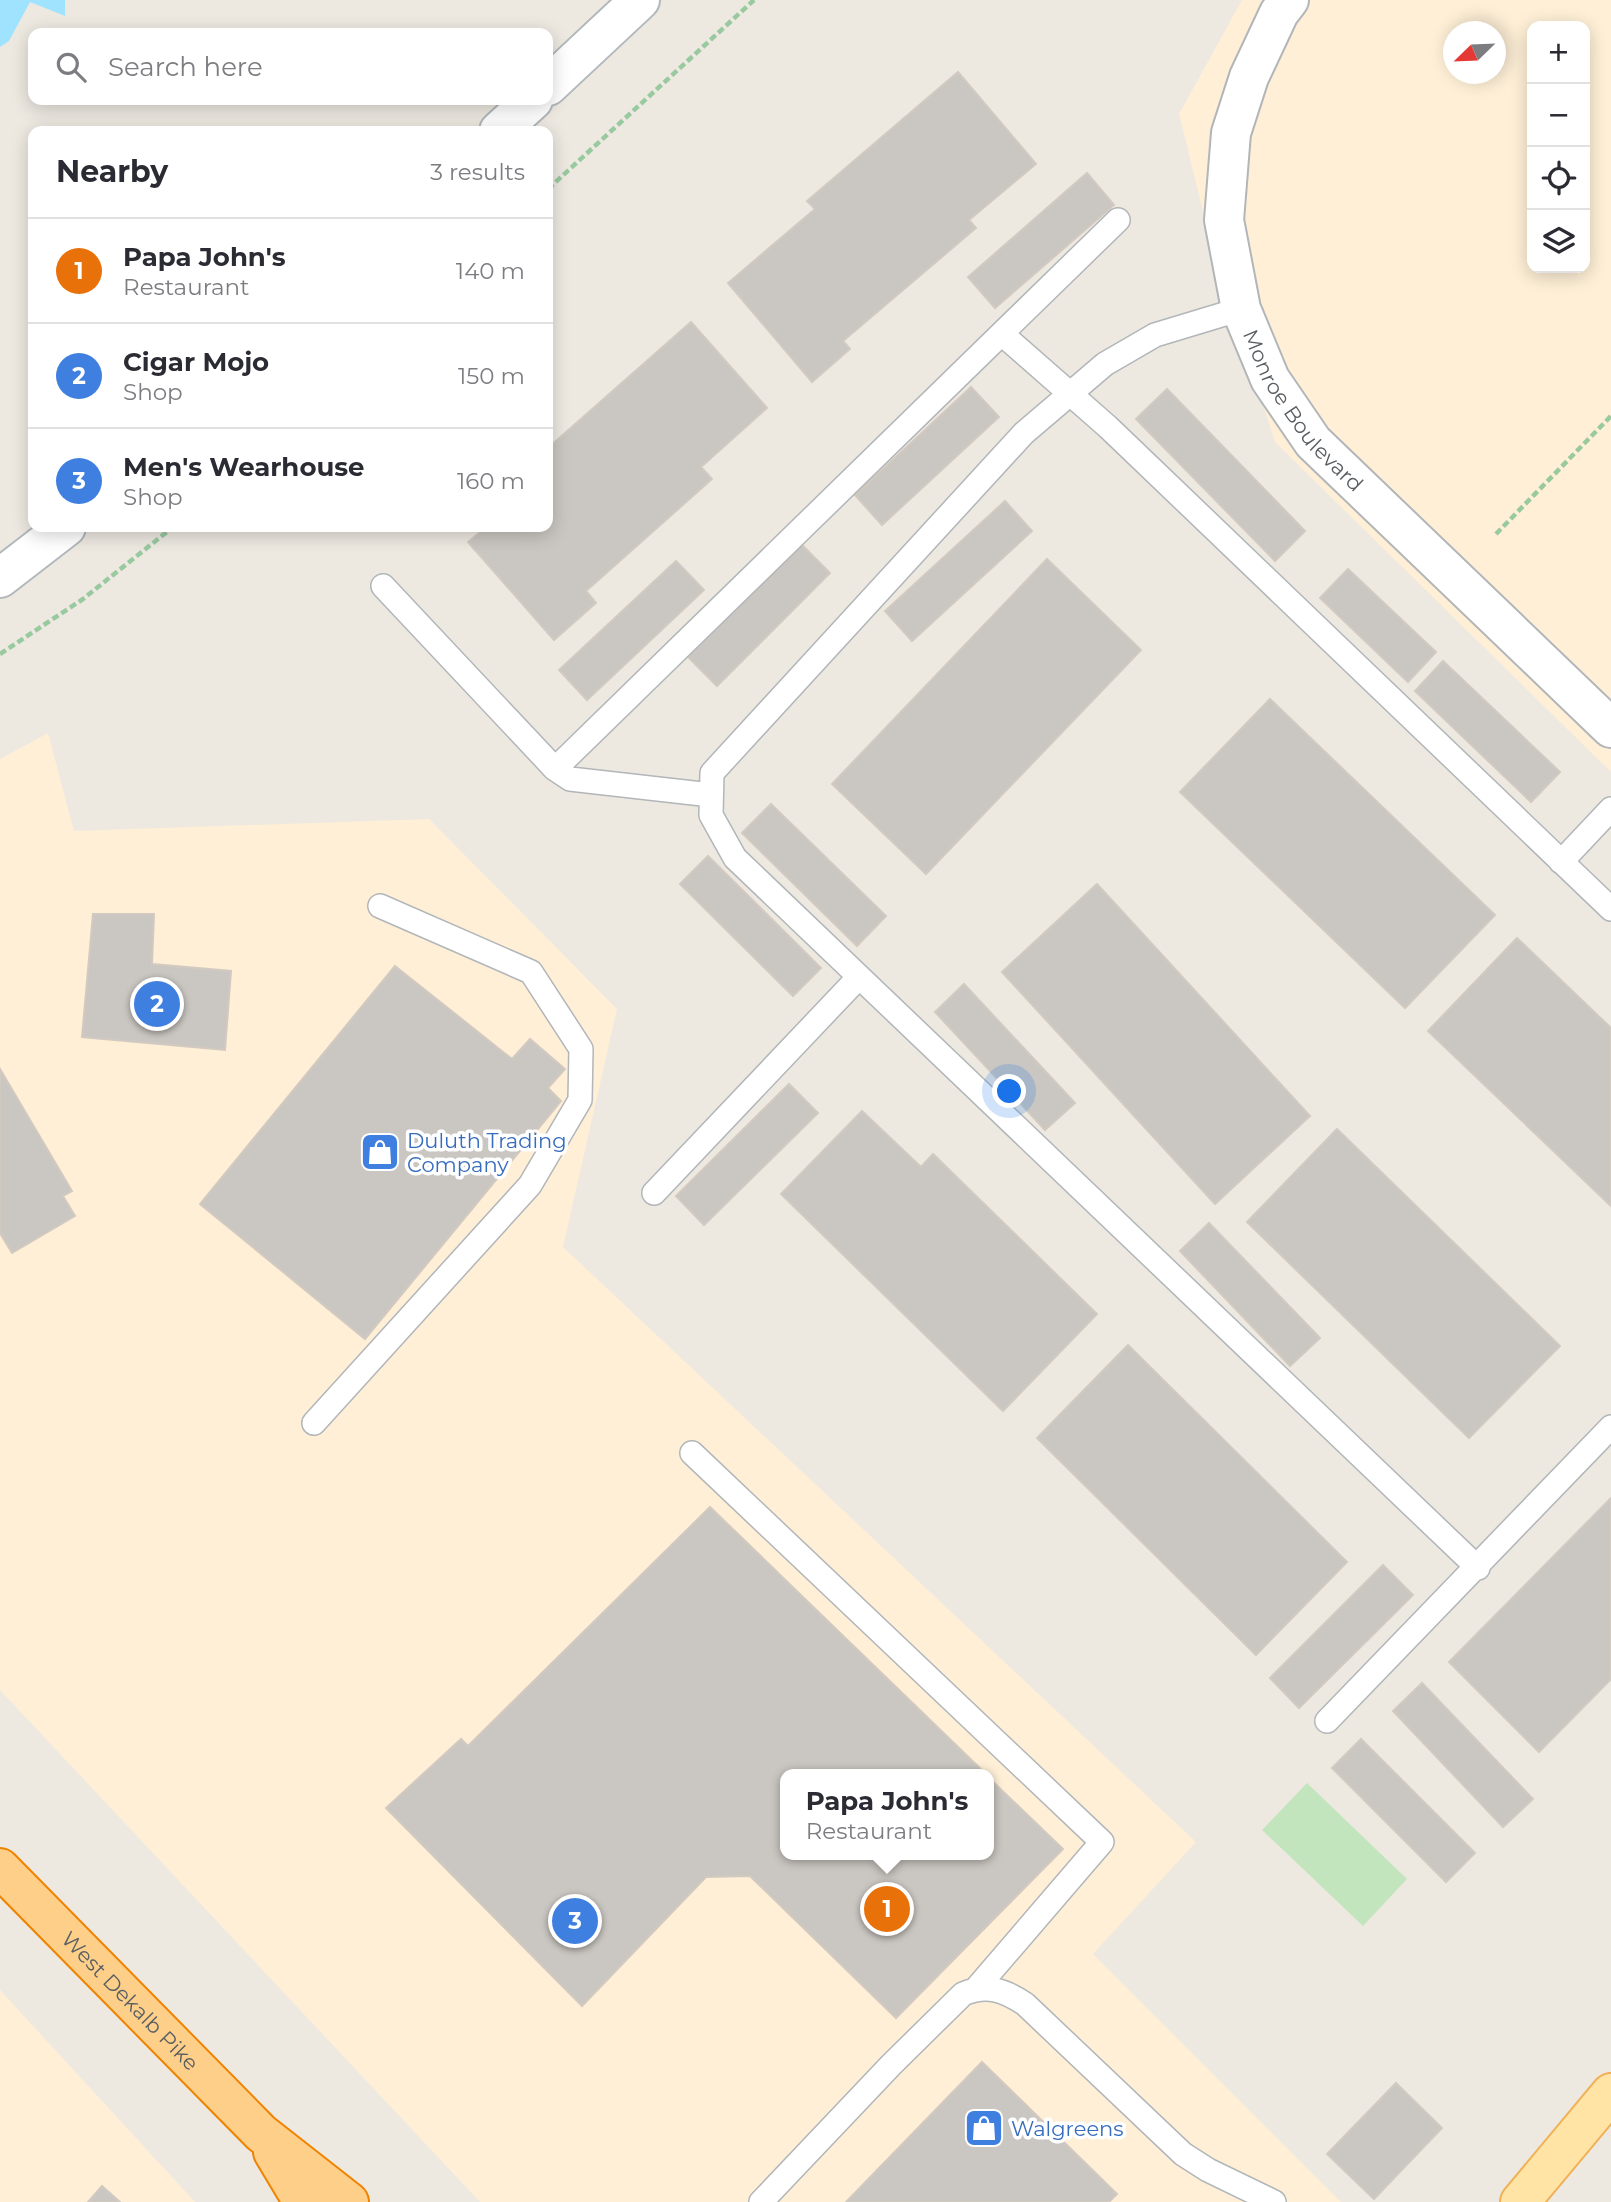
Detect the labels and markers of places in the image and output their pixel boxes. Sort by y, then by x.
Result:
pin: 2 [134,978,180,1030]
place label: Duluth Trading Company [407,1128,567,1177]
shop icon: Duluth Trading Company [359,1131,401,1173]
pin: 1 [864,1883,910,1935]
pin: 3 [552,1895,598,1947]
shop icon: Walgreens [963,2107,1005,2149]
place label: Walgreens [1011,2116,1124,2141]

